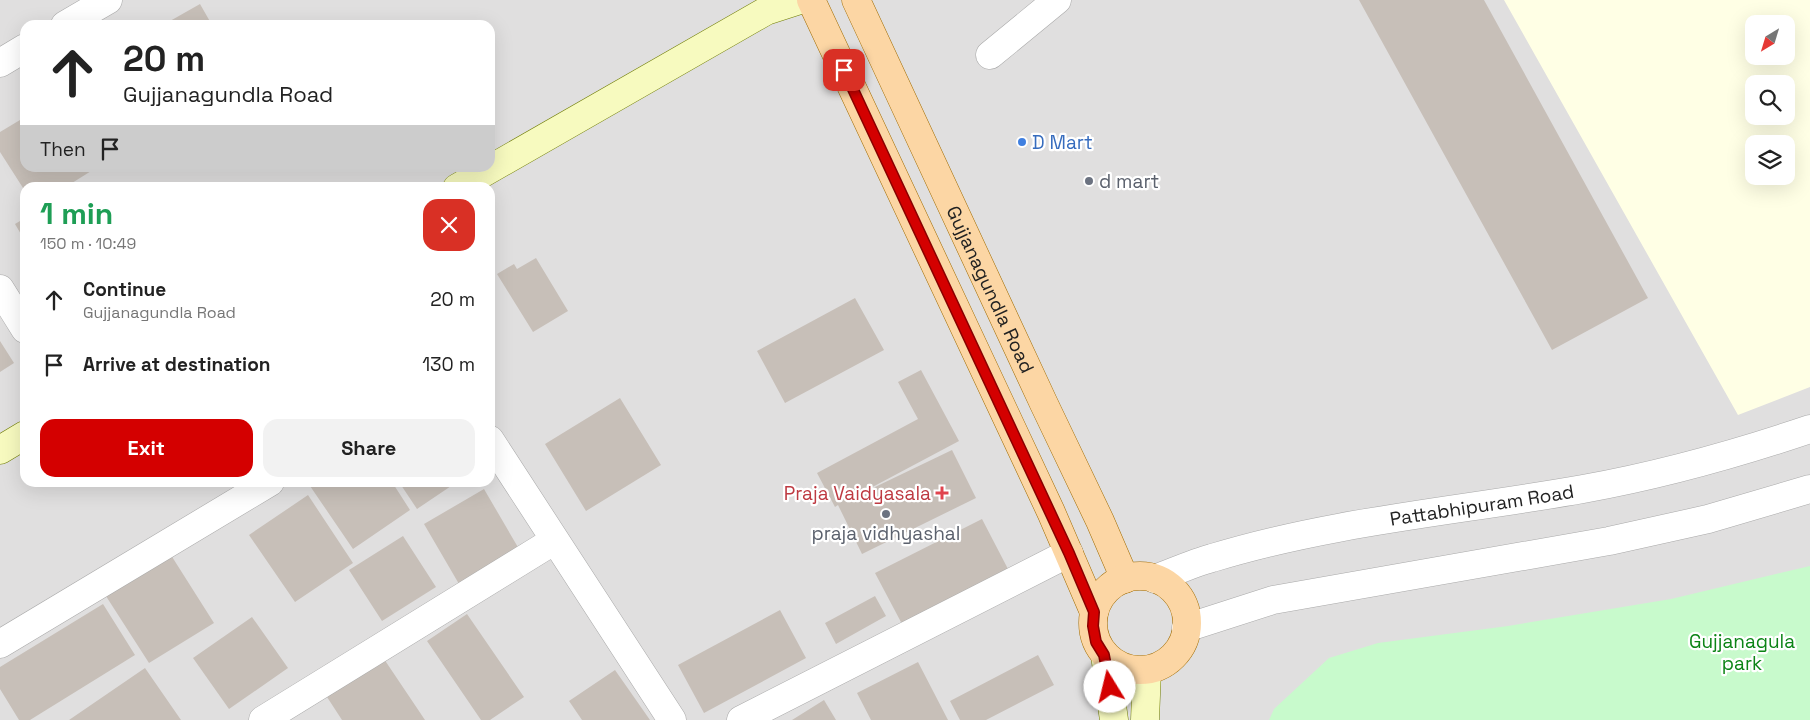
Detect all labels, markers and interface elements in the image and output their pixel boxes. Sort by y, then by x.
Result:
north arrow [1745,15,1795,65]
map controls [1745,15,1795,185]
text: 20 m [123,37,205,81]
icon: ahead [40,40,105,105]
pin [823,49,865,91]
icon: arrive [830,56,858,84]
button: search [1745,75,1795,125]
text: Gujjanagundla Road [123,80,333,108]
place label: D Mart [1032,130,1093,155]
icon: arrive [96,135,124,163]
button: layers [1745,135,1795,185]
marker: D Mart [1016,136,1028,148]
text: Then [40,137,86,162]
place label: d mart [1099,169,1159,194]
marker: d mart [1083,175,1095,187]
text: 1 min [40,194,113,233]
button: close [423,199,475,251]
street label: Gujjanagundla Road [941,202,1040,377]
text: 150 m · 10:49 [40,233,136,254]
text: Continue [83,277,166,302]
icon: ahead [40,286,68,314]
text: 20 m [430,287,475,312]
text: Gujjanagundla Road [83,302,236,323]
icon: arrive [40,351,68,379]
text: Arrive at destination [83,352,271,377]
text: 130 m [422,352,475,377]
button: Exit [40,419,253,477]
button: Share [263,419,475,477]
street label: Pattabhipuram Road [1388,478,1576,531]
place label: Praja Vaidyasala [784,481,931,506]
marker: Praja Vaidyasala [935,486,949,500]
marker: praja vidhyashal [880,508,892,520]
place label: praja vidhyashal [812,521,960,546]
park label: Gujjanagula park [1689,629,1795,676]
position arrow [1083,660,1135,712]

